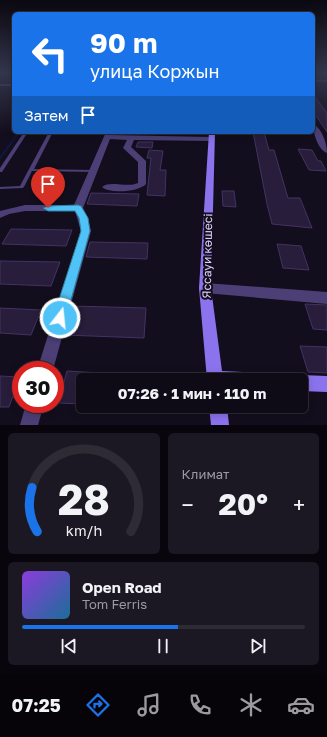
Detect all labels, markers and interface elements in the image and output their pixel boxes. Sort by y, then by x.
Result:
text: 90 m [90,26,157,59]
icon: left [24,28,76,80]
text: улица Коржын [90,60,220,82]
icon: arrive [77,104,99,126]
text: Затем [24,106,69,124]
pin [31,167,65,208]
icon: arrive [37,173,59,195]
street label: Яссауи көшесі [199,213,215,299]
position arrow [39,297,81,339]
speed limit sign: 30 [12,361,64,413]
text: 07:26 · 1 мин · 110 m [118,384,266,402]
text: Климат [182,466,229,482]
text: 28 [58,473,110,523]
text: 20° [219,486,268,522]
text: − [182,491,194,518]
text: + [293,491,305,518]
text: km/h [66,521,102,538]
text: Open Road [82,578,162,596]
text: Tom Ferris [82,596,147,612]
icon: previous [58,635,80,657]
icon: pause [152,635,174,657]
icon: next [247,635,269,657]
icon: directions [84,691,112,719]
icon: music [135,691,163,719]
icon: phone [186,691,214,719]
icon: climate [237,691,265,719]
icon: car [287,691,315,719]
text: 07:25 [11,694,61,716]

